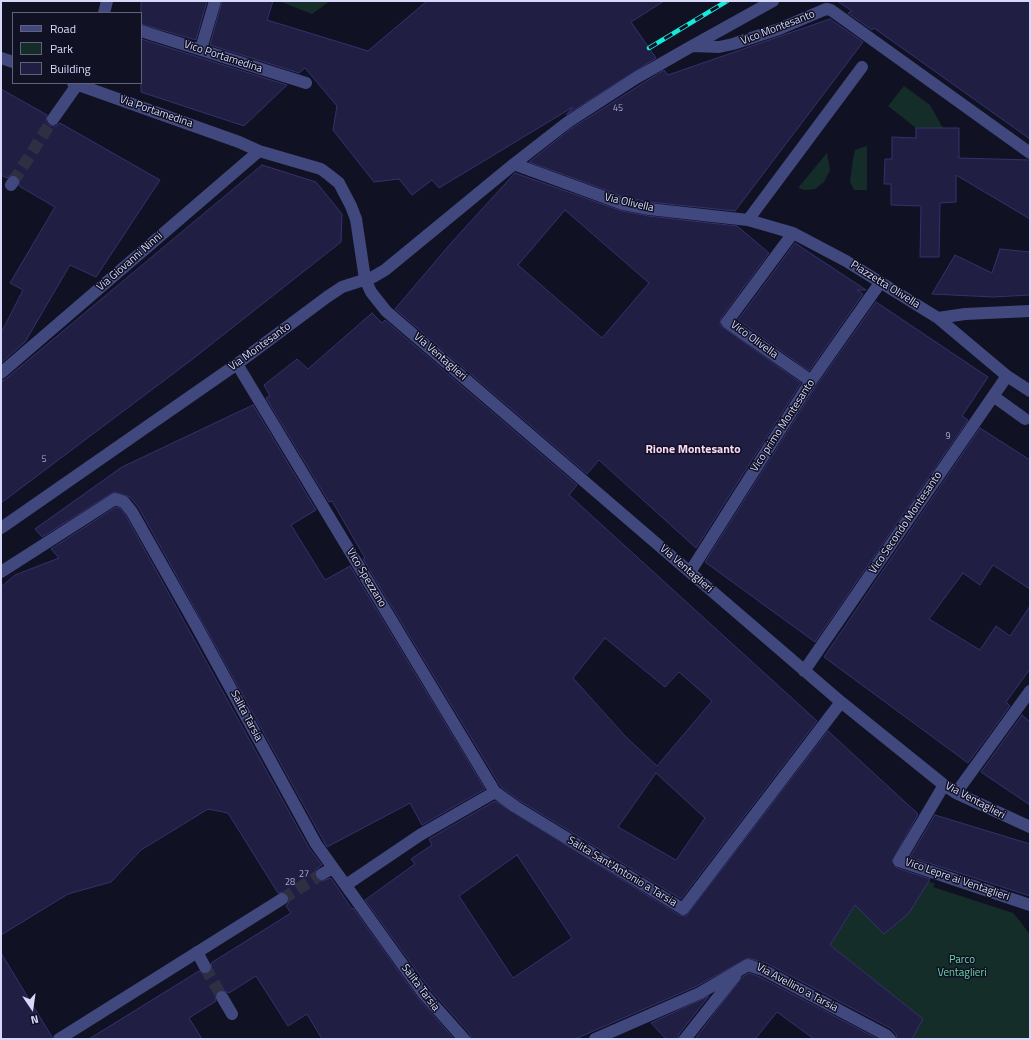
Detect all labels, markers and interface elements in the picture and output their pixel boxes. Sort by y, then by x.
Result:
street label: Vico Montesanto [739,8,817,48]
legend [12,12,142,84]
text: Road [50,19,76,38]
street label: Vico Portamedina [182,38,264,76]
text: Park [50,39,73,58]
text: Building [50,59,91,78]
street label: Via Portamedina [118,93,194,131]
house number: 45 [613,104,623,114]
street label: Via Olivella [603,191,655,215]
street label: Via Giovanni Ninni [94,230,166,294]
street label: Piazzetta Olivella [848,258,922,312]
street label: Vico Olivella [728,318,780,362]
street label: Via Montesanto [227,320,293,374]
street label: Via Ventaglieri [411,330,469,384]
street label: Vico primo Montesanto [748,377,818,475]
house number: 9 [945,432,951,442]
district label: Rione Montesanto [645,443,741,457]
house number: 5 [41,455,47,465]
street label: Vico Secondo Montesanto [867,469,945,577]
street label: Via Ventaglieri [657,542,715,596]
street label: Vico Spezzano [343,546,389,610]
street label: Salita Tarsia [227,688,265,744]
street label: Via Ventaglieri [943,780,1007,822]
street label: Salita Sant'Antonio a Tarsia [565,834,679,910]
street label: Vico Lepre ai Ventaglieri [903,856,1011,904]
house number: 27 [299,870,309,880]
house number: 28 [285,878,295,888]
park label: Parco Ventaglieri [937,953,987,979]
street label: Via Avellino a Tarsia [754,961,840,1015]
street label: Salita Tarsia [398,962,442,1014]
north arrow [12,988,52,1028]
text: N [29,1011,40,1028]

